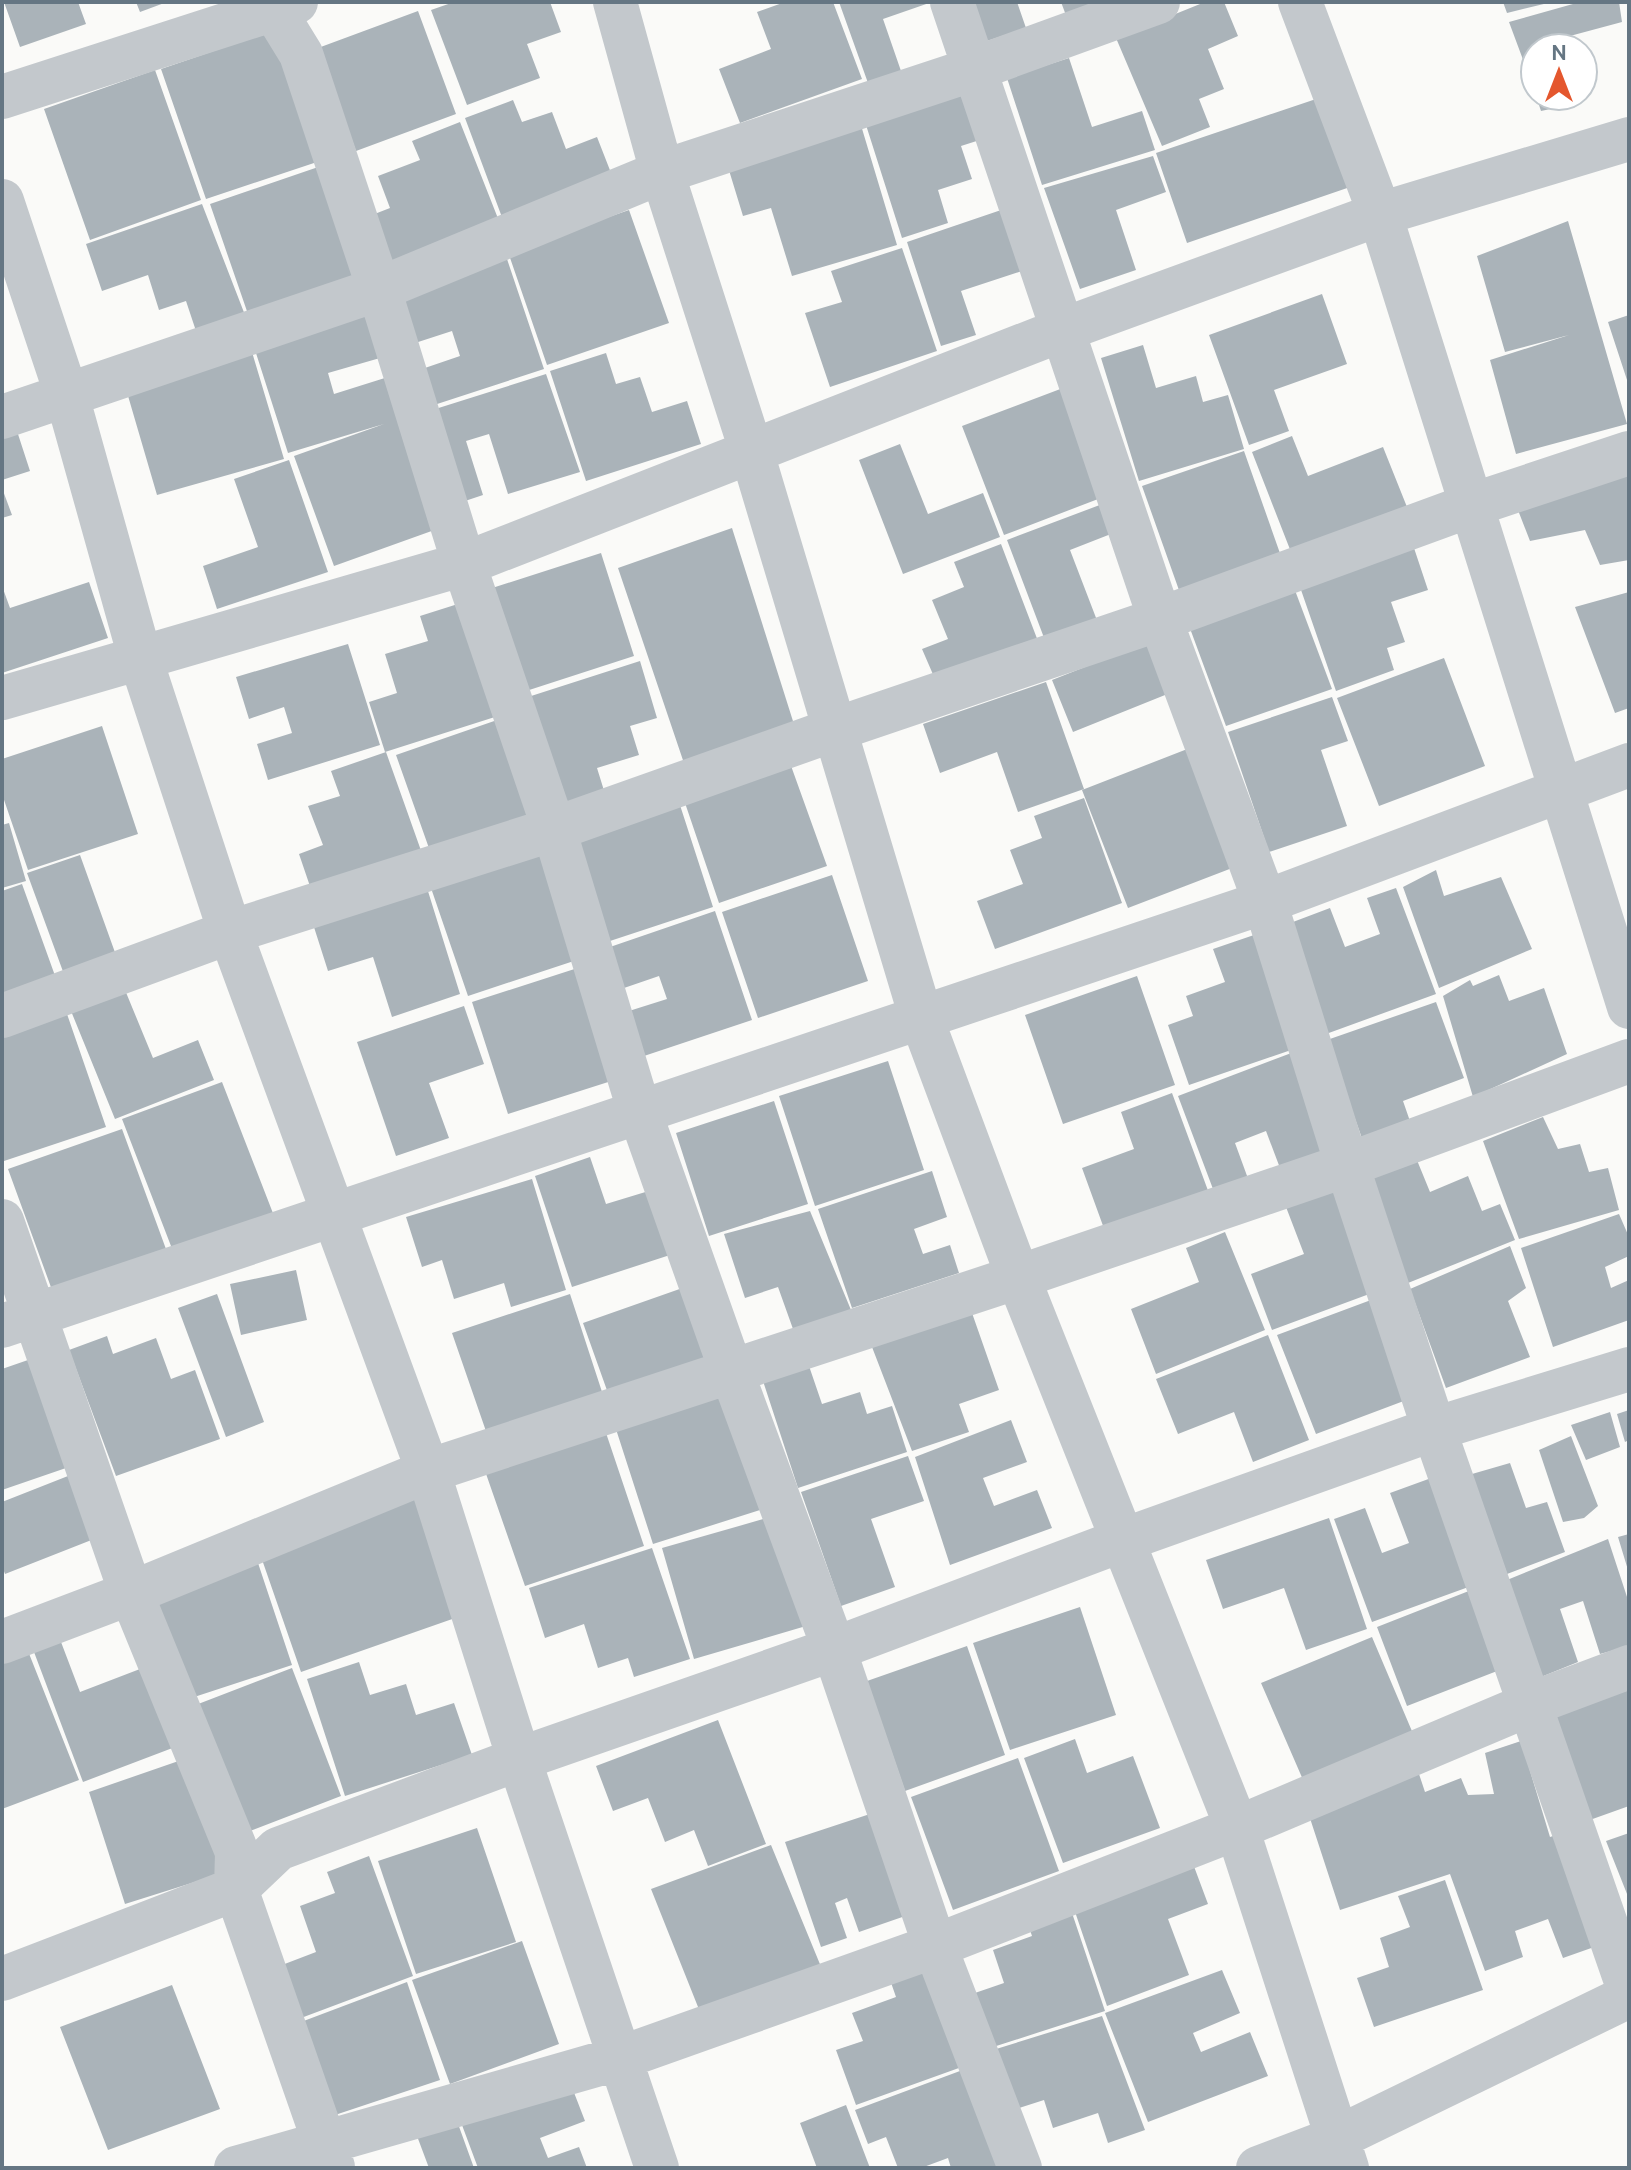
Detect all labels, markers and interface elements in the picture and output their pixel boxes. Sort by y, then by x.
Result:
north arrow [1519,32,1599,112]
text: N [1551,39,1567,66]

